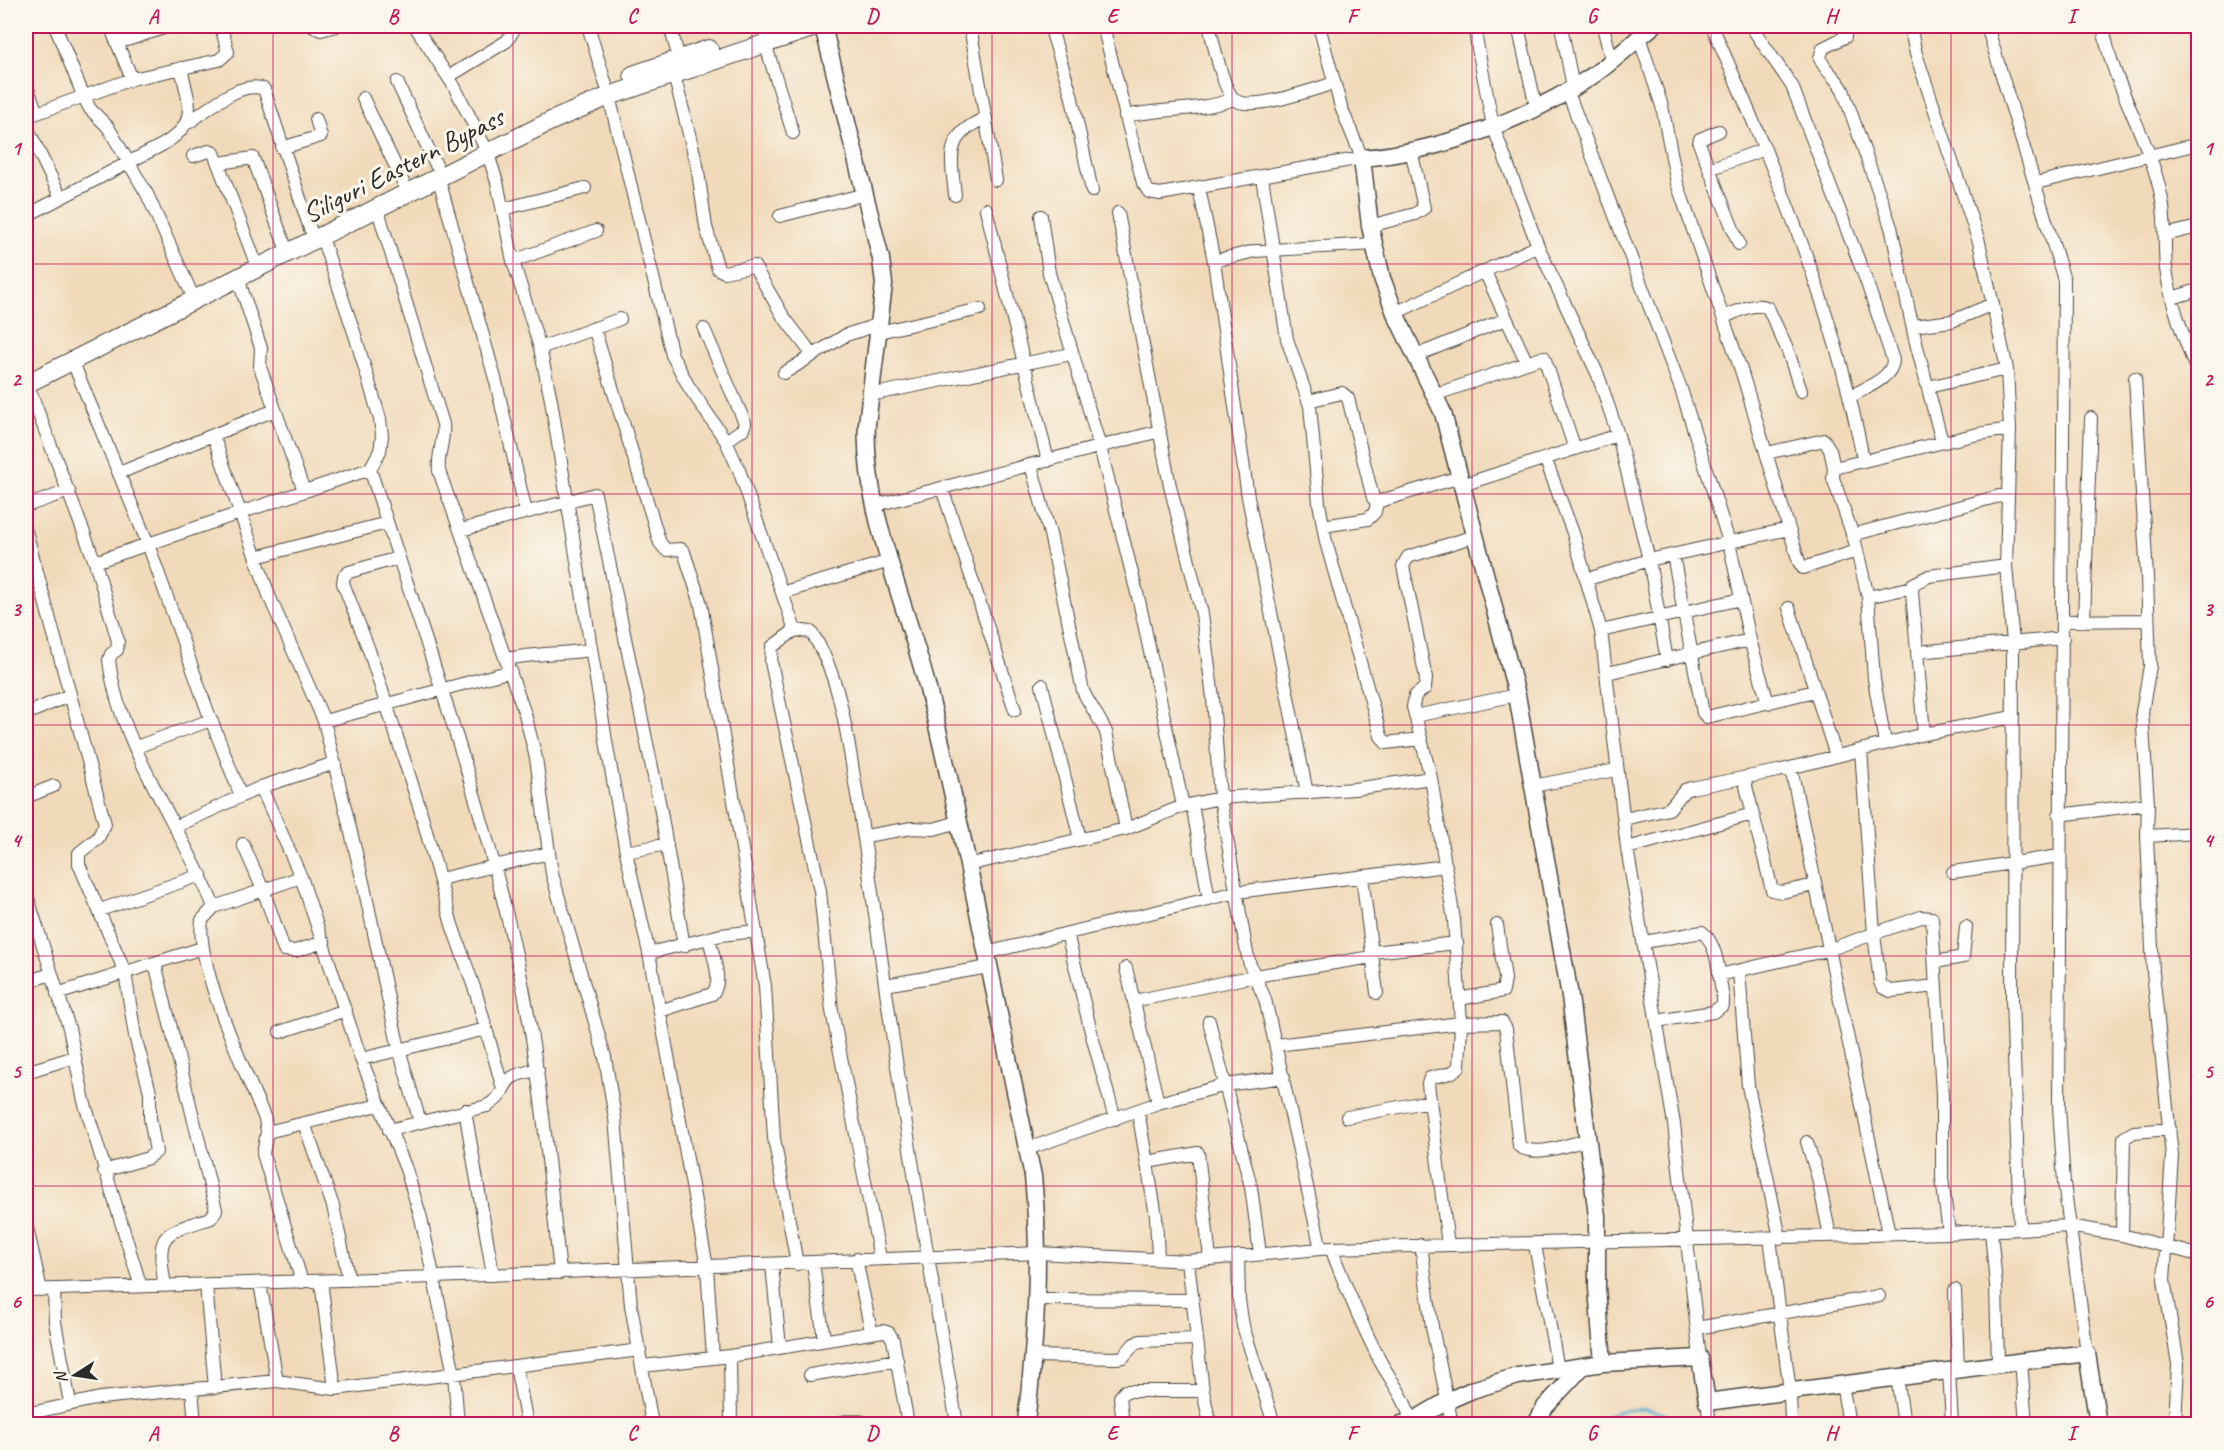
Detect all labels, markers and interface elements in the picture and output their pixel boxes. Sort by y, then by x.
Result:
text: A [148,4,160,29]
text: B [388,4,400,29]
text: C [627,4,639,29]
text: D [866,4,880,29]
text: E [1107,4,1121,29]
text: F [1347,4,1361,29]
text: G [1587,4,1600,29]
text: H [1825,4,1840,29]
text: I [2067,4,2080,29]
street label: Siliguri Eastern Bypass [297,98,512,231]
text: 1 [12,136,23,161]
text: 1 [2204,136,2215,161]
text: 2 [12,367,23,392]
text: 2 [2204,367,2215,392]
text: 3 [12,597,23,622]
text: 3 [2204,597,2215,622]
text: 4 [12,828,24,853]
text: 4 [2204,828,2216,853]
text: 5 [12,1059,23,1084]
text: 5 [2204,1059,2215,1084]
text: 6 [11,1289,22,1314]
text: 6 [2203,1289,2214,1314]
north arrow [45,1345,105,1405]
text: N [50,1368,72,1385]
text: A [148,1421,160,1446]
text: B [388,1421,400,1446]
text: C [627,1421,639,1446]
text: D [866,1421,880,1446]
text: E [1107,1421,1121,1446]
text: F [1347,1421,1361,1446]
text: G [1587,1421,1600,1446]
text: H [1825,1421,1840,1446]
text: I [2067,1421,2080,1446]

